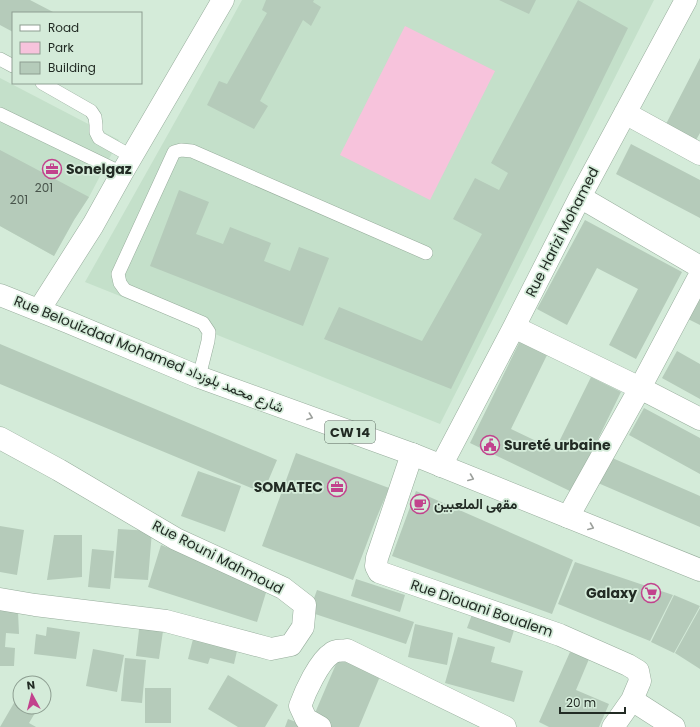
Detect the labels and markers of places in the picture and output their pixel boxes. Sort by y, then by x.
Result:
office icon: Sonelgaz [41,158,63,180]
place label: Sonelgaz [66,159,132,179]
public building icon: Sureté urbaine [479,434,501,456]
place label: Sureté urbaine [504,435,611,455]
office icon: SOMATEC [326,476,348,498]
place label: SOMATEC [254,477,323,497]
cafe icon: مقهى الملعبين [409,493,431,515]
place label: مقهى الملعبين [434,494,518,514]
supermarket icon: Galaxy [640,582,662,604]
place label: Galaxy [586,583,637,603]

